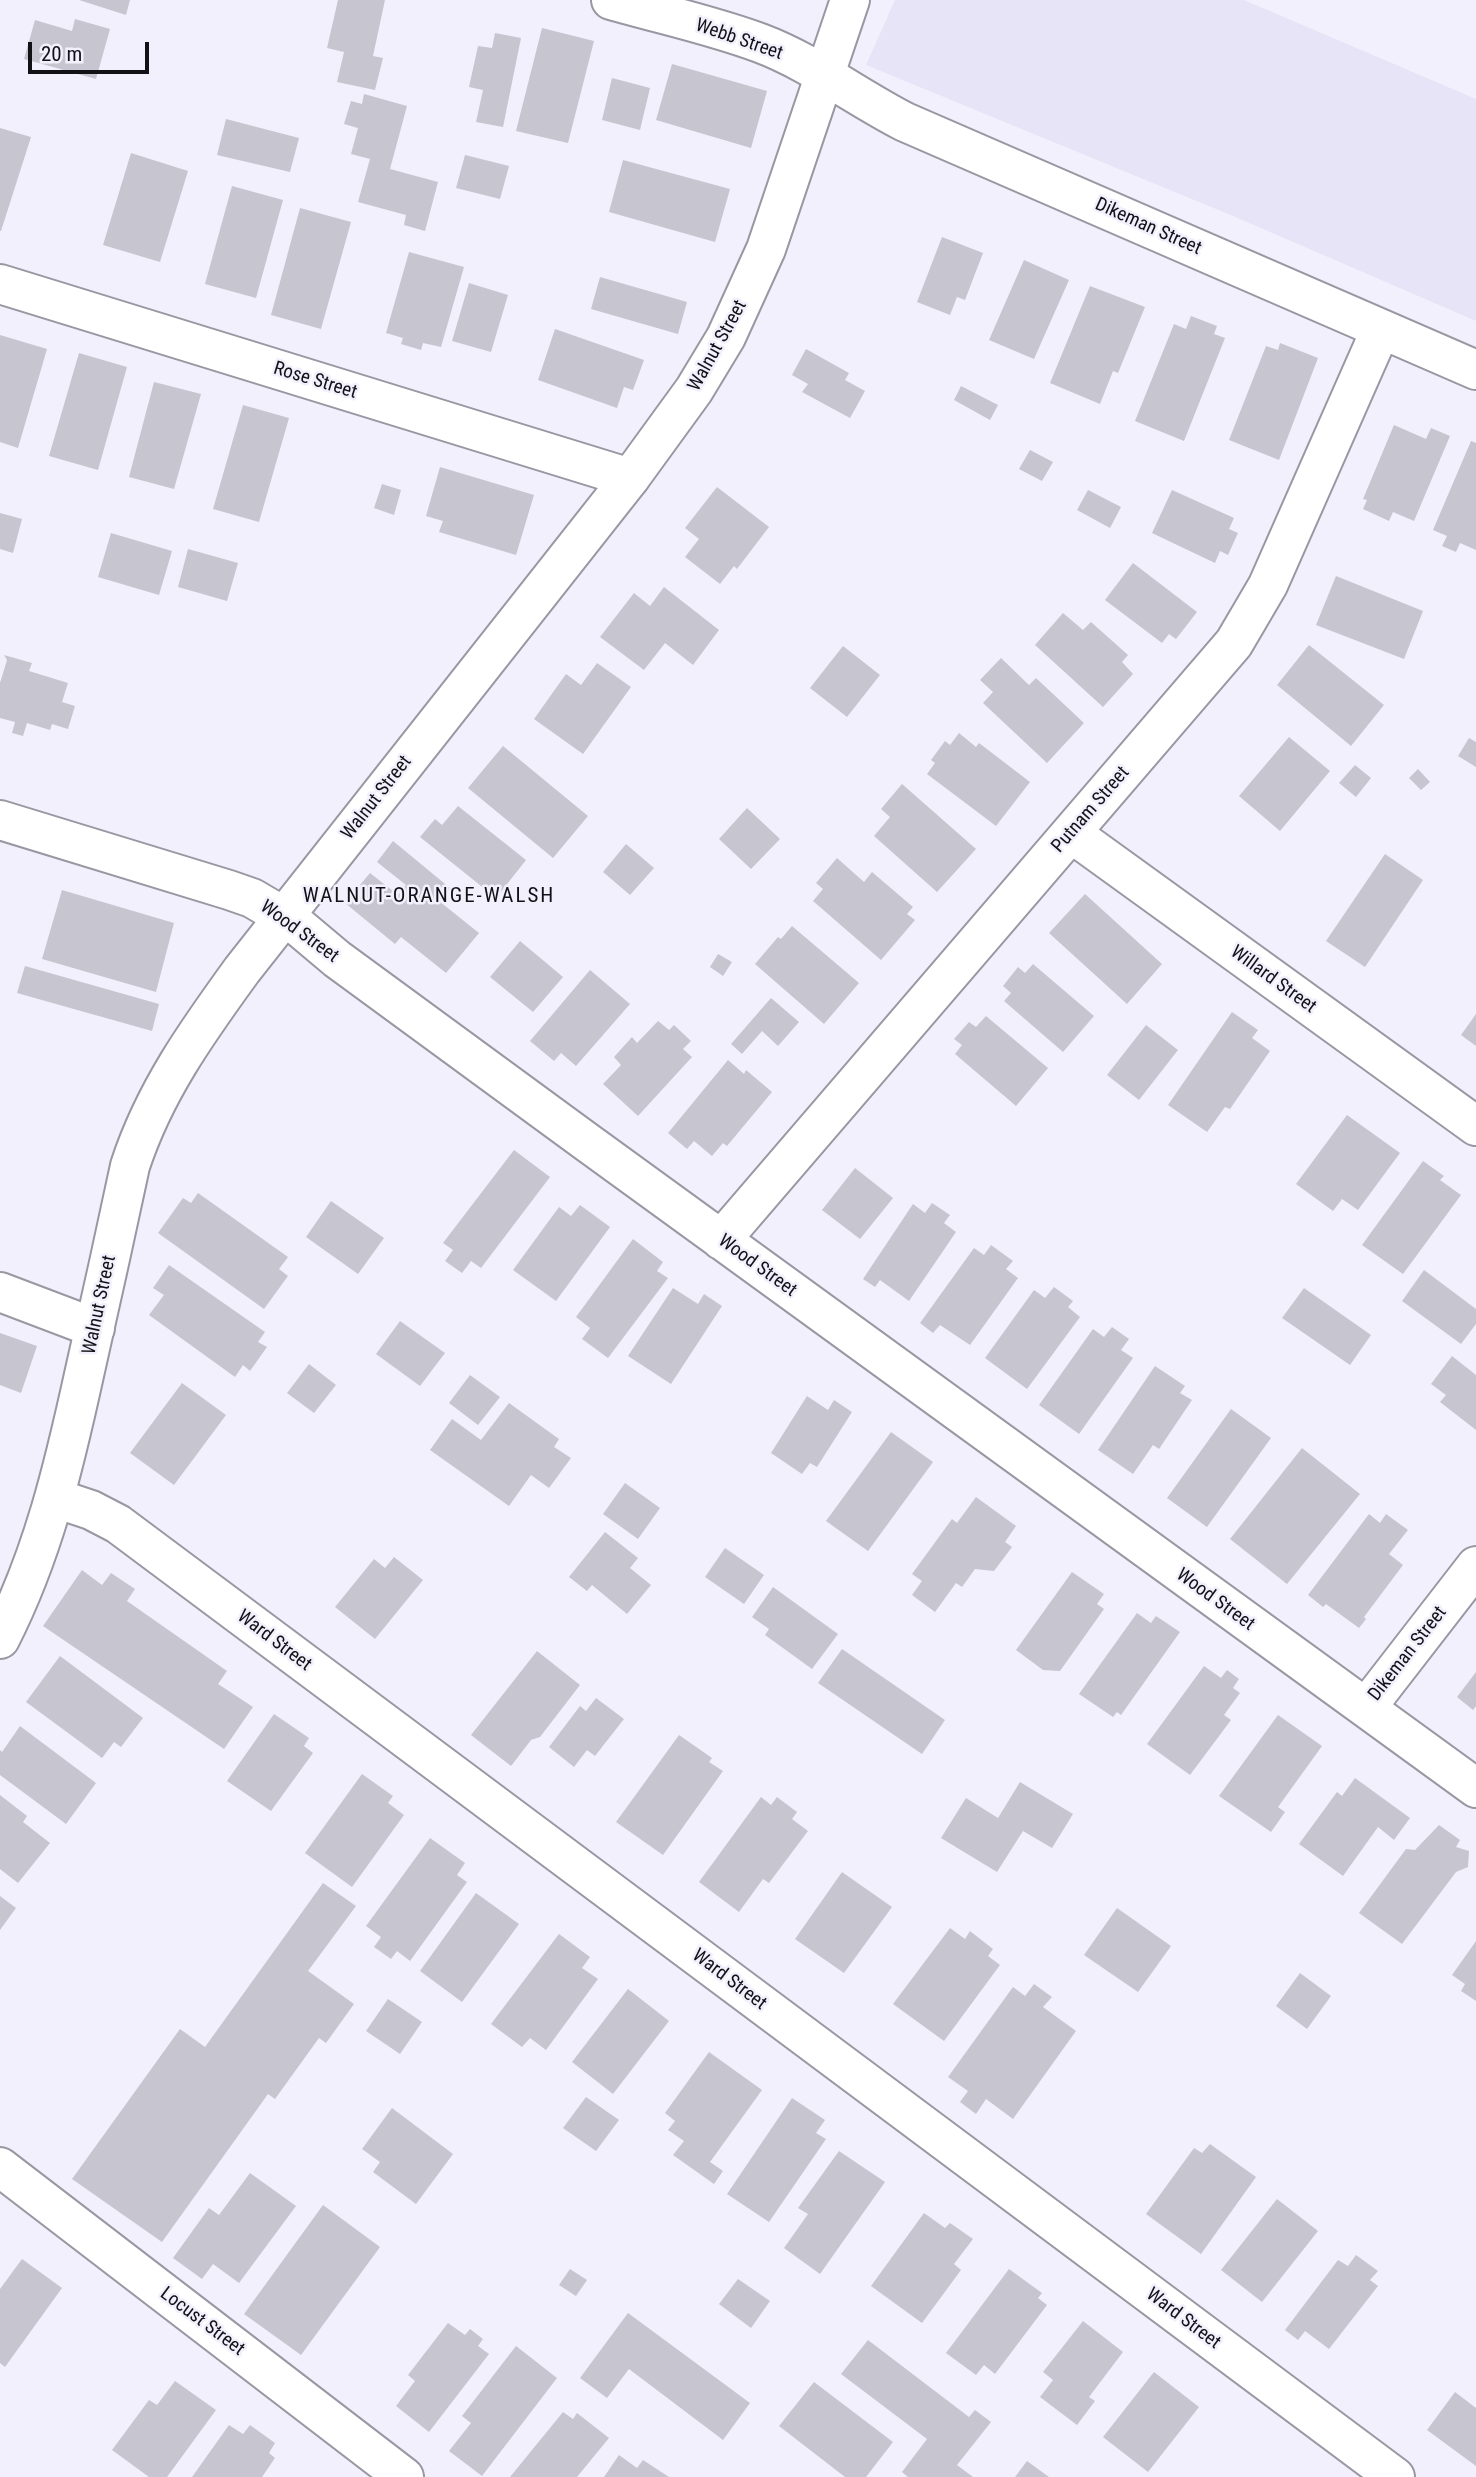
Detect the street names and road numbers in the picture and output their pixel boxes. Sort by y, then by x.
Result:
street label: Webb Street [692,14,786,66]
street label: Dikeman Street [1091,193,1205,261]
street label: Walnut Street [684,297,752,395]
street label: Rose Street [271,358,359,404]
street label: Walnut Street [337,751,417,845]
street label: Putnam Street [1047,762,1135,858]
street label: Wood Street [255,896,343,968]
street label: Willard Street [1226,941,1320,1019]
street label: Wood Street [713,1230,801,1302]
street label: Walnut Street [78,1253,122,1357]
street label: Wood Street [1171,1564,1259,1636]
street label: Dikeman Street [1364,1602,1452,1706]
street label: Ward Street [232,1606,316,1676]
street label: Ward Street [687,1945,771,2015]
street label: Locust Street [155,2283,249,2361]
street label: Ward Street [1141,2284,1225,2354]

